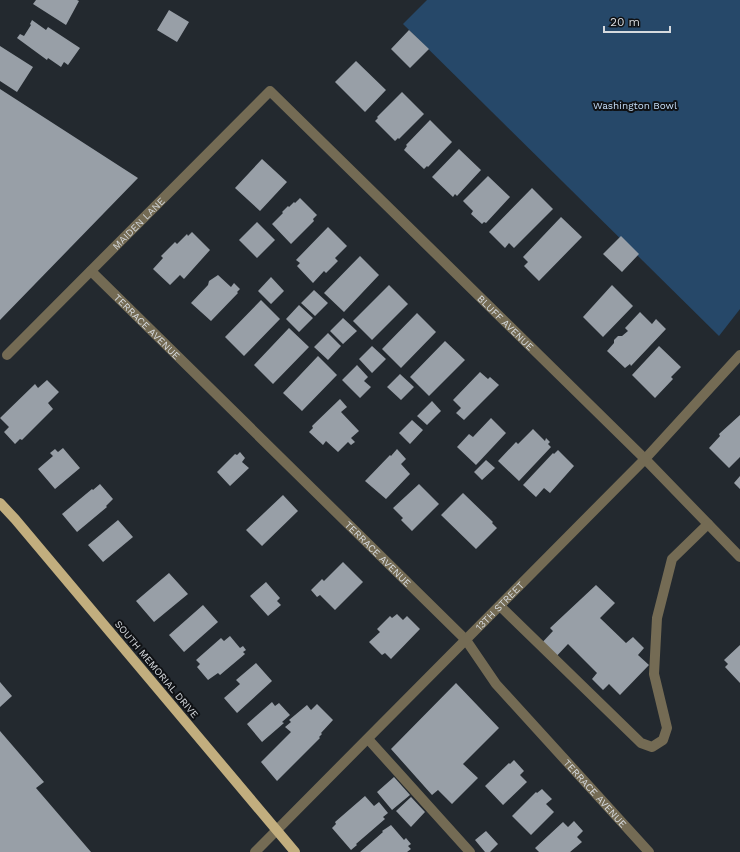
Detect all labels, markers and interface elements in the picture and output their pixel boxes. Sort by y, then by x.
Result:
scale bar [604,8,670,34]
text: 20 m [610,15,640,29]
park label: Washington Bowl [593,100,677,111]
street label: MAIDEN LANE [110,195,167,252]
street label: TERRACE AVENUE [112,292,182,362]
street label: BLUFF AVENUE [475,293,536,353]
street label: TERRACE AVENUE [343,519,413,589]
street label: 13TH STREET [473,579,526,633]
street label: SOUTH MEMORIAL DRIVE [113,618,201,720]
street label: TERRACE AVENUE [561,757,629,830]

